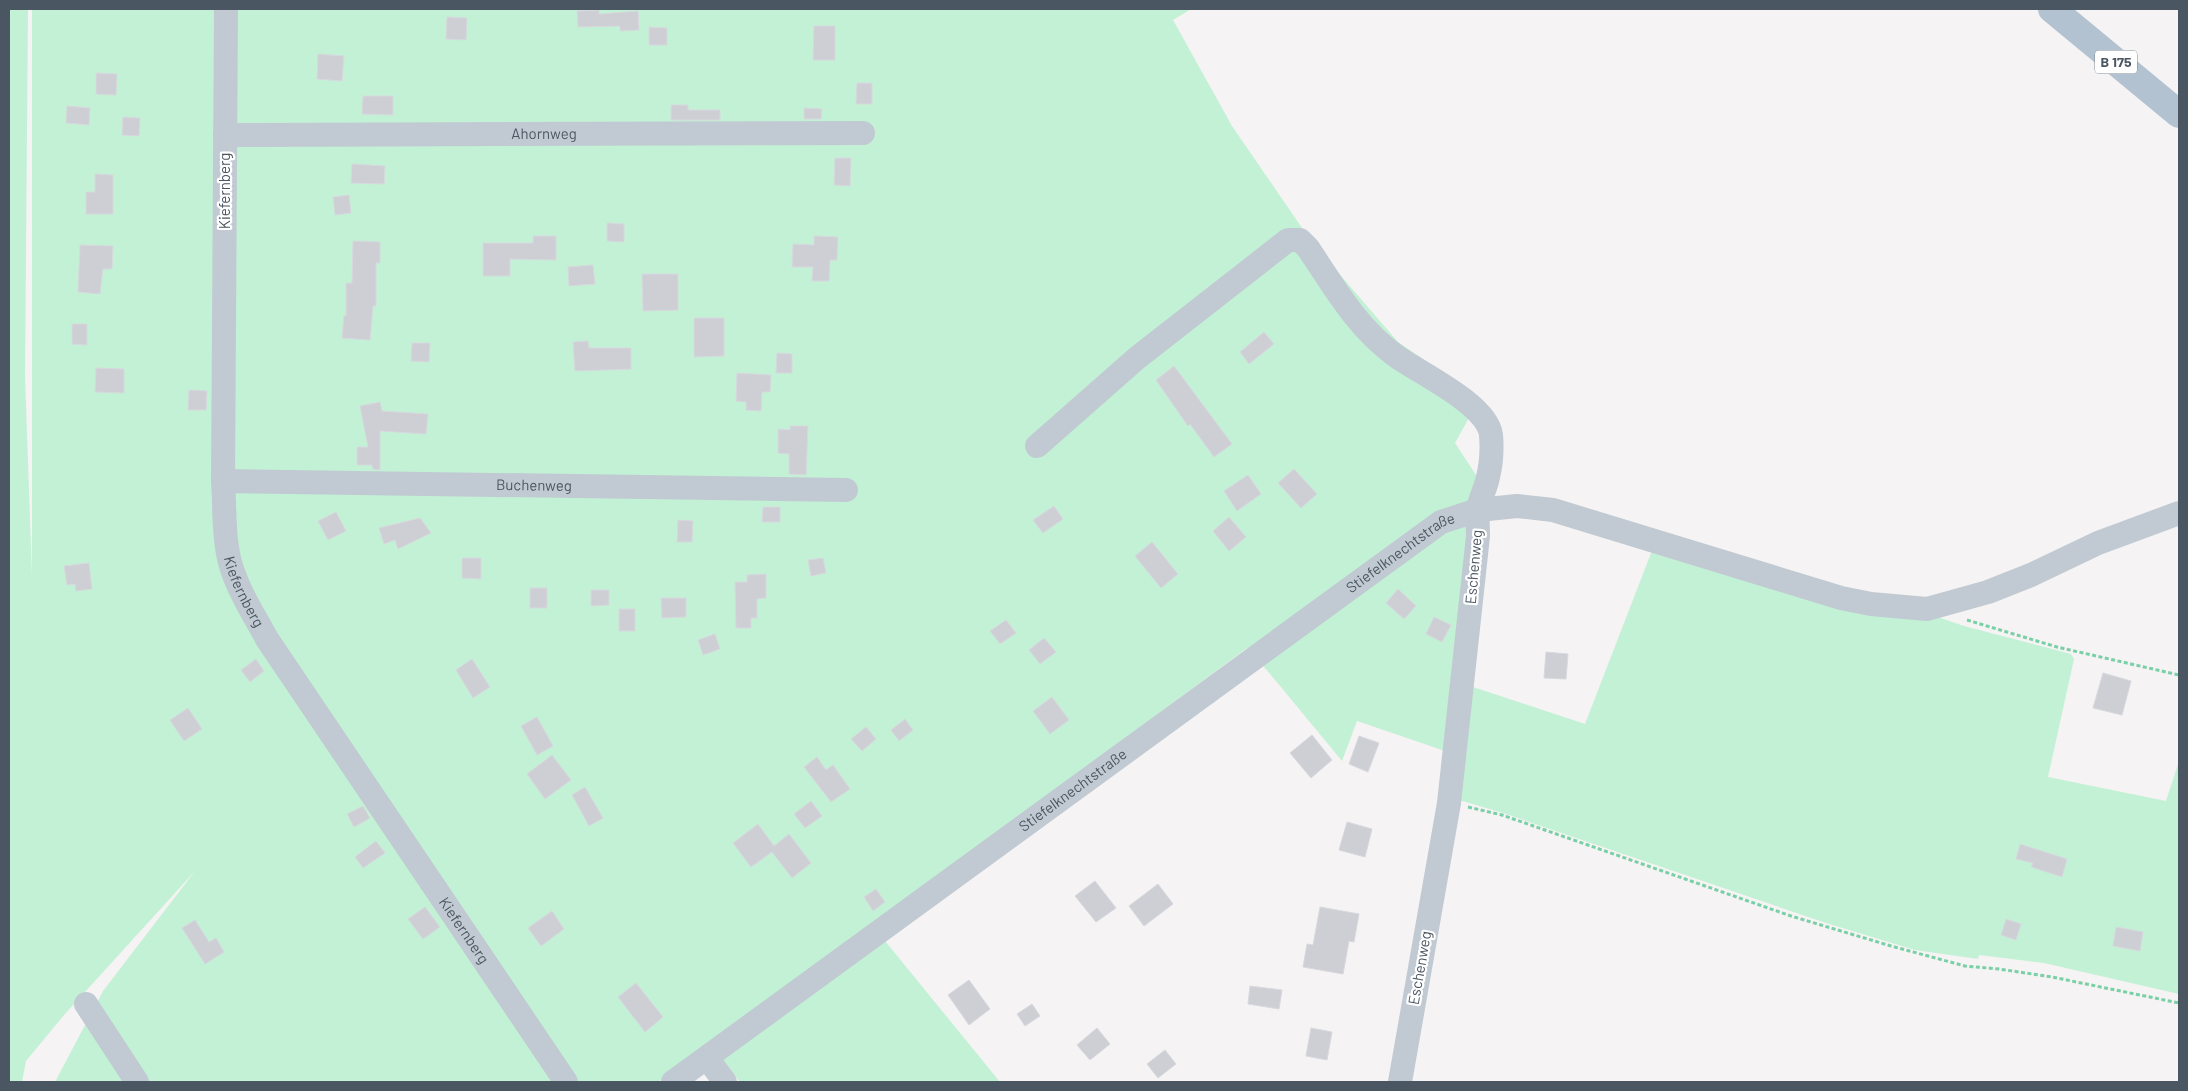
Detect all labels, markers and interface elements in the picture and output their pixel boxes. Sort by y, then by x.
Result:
road number: B 175 [2095,51,2137,74]
street label: Ahornweg [511,124,577,142]
street label: Kiefernberg [215,153,233,229]
street label: Buchenweg [496,475,572,494]
street label: Stiefelknechtstraße [1342,508,1457,596]
street label: Eschenweg [1461,529,1485,605]
street label: Kiefernberg [221,554,268,630]
street label: Stiefelknechtstraße [1015,744,1130,835]
street label: Kiefernberg [436,893,494,967]
street label: Eschenweg [1404,930,1434,1006]

